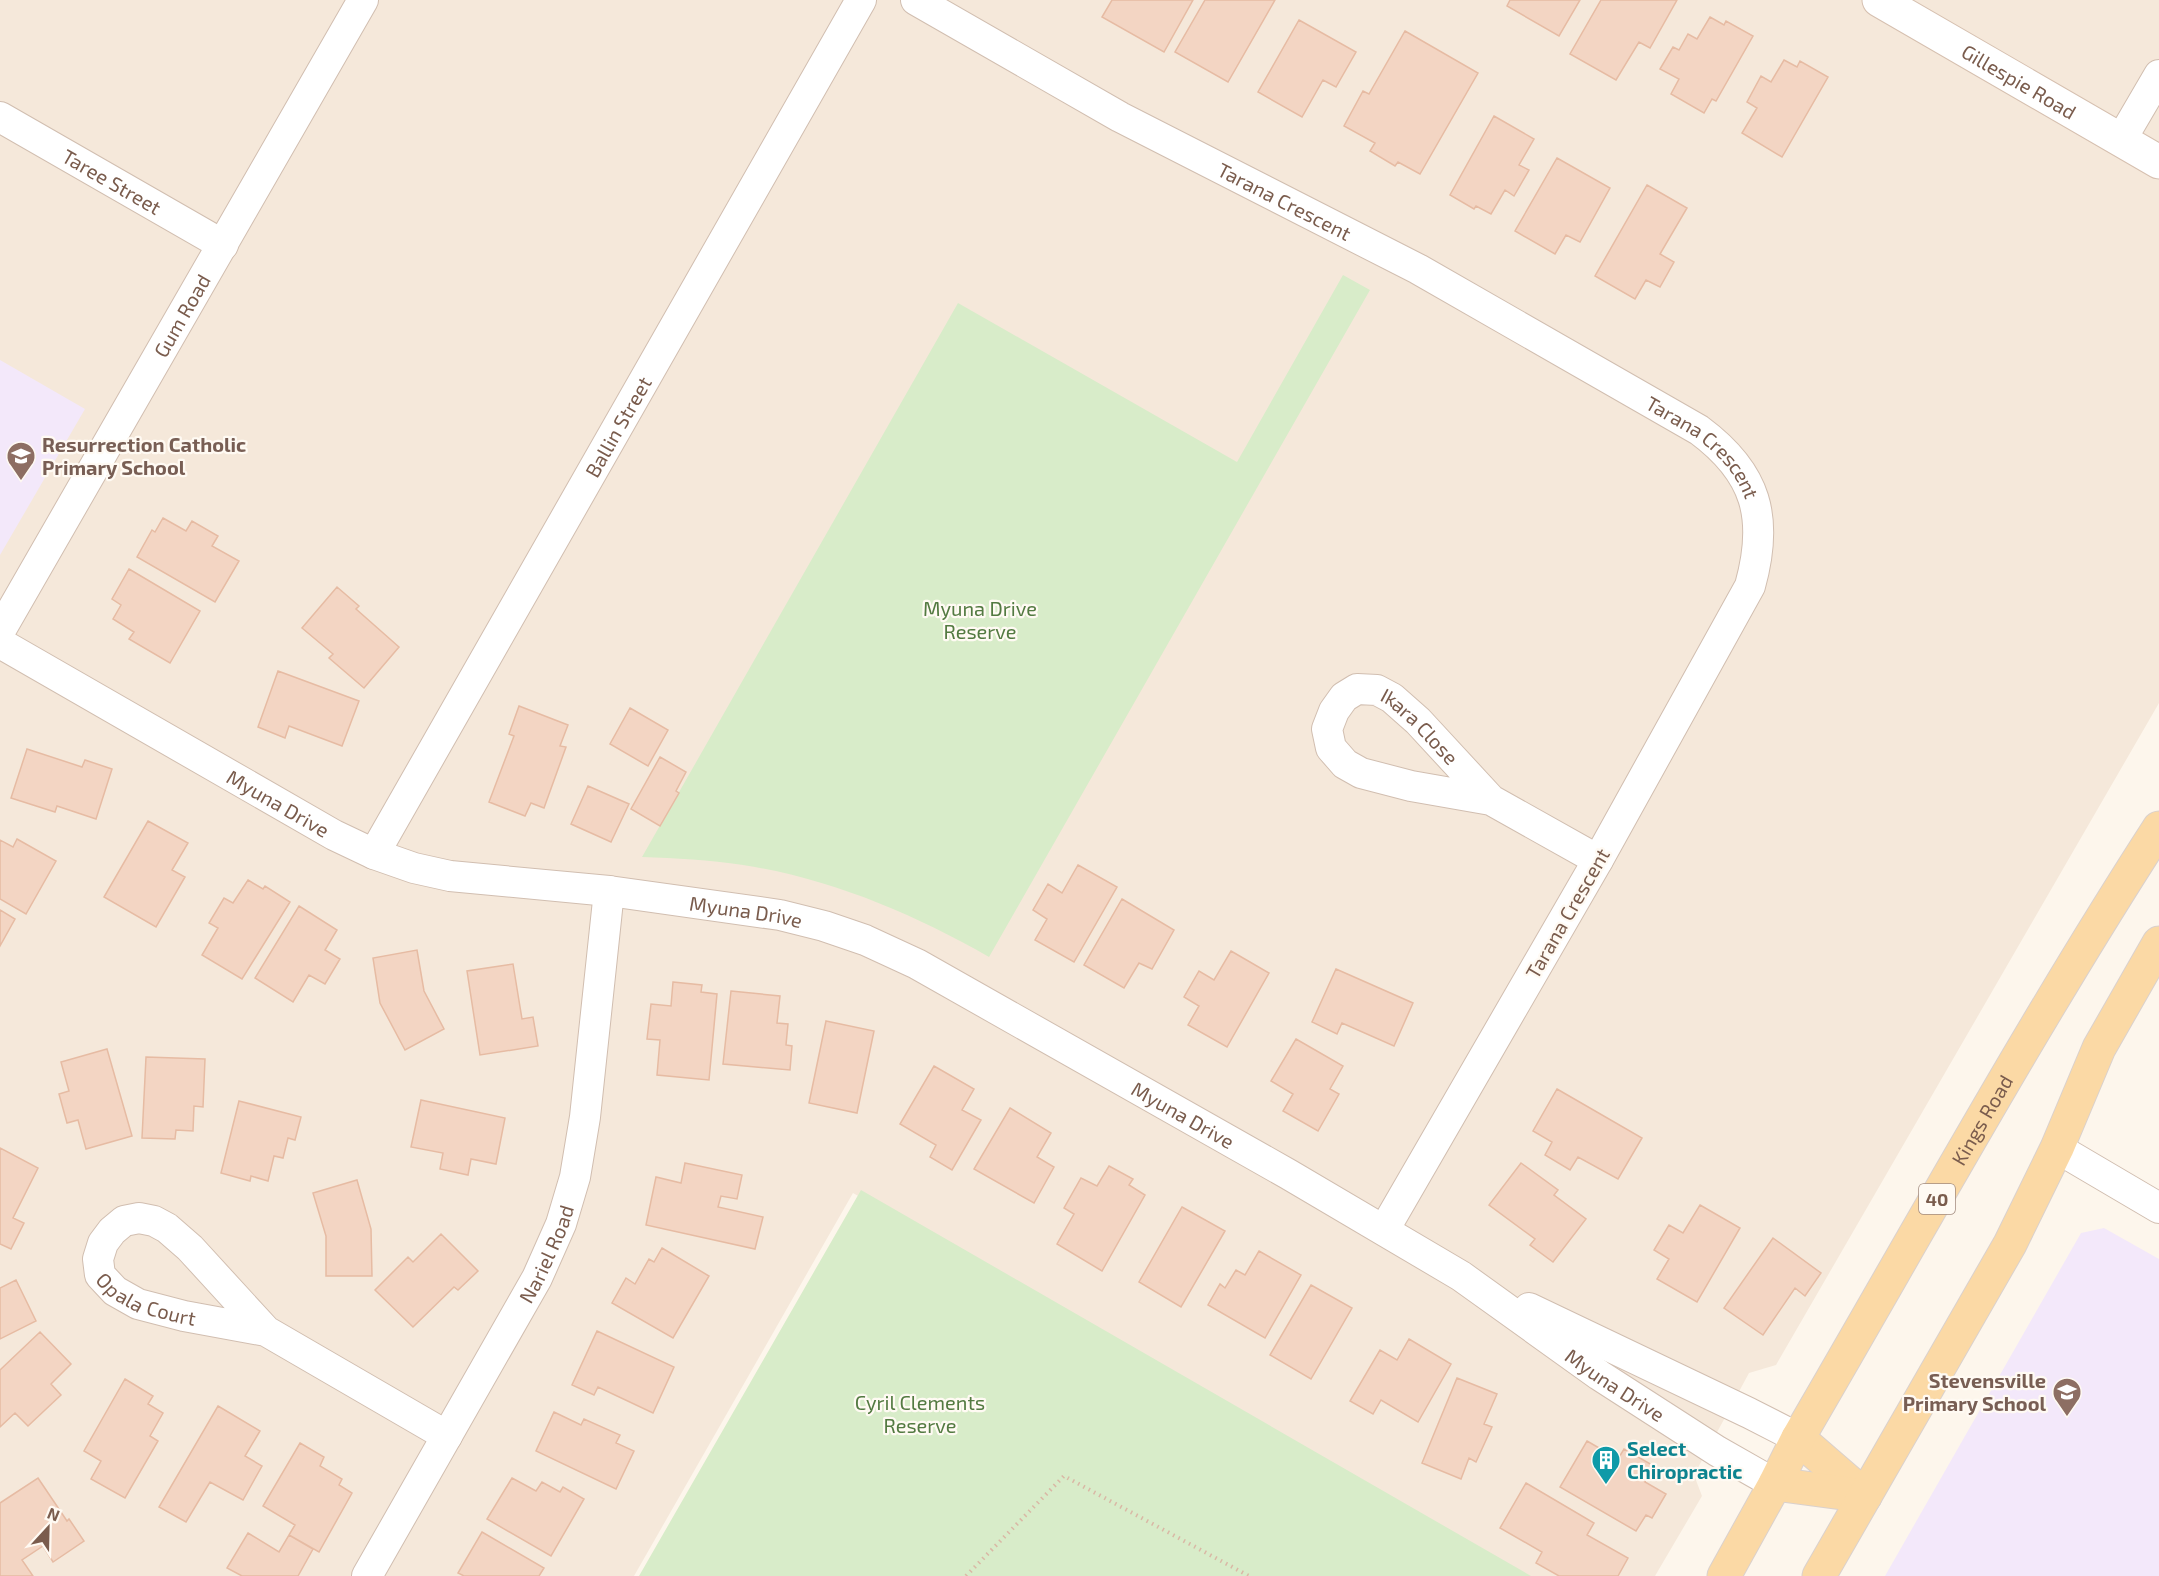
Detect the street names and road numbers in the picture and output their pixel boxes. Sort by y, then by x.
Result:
street label: Gillespie Road [1958,39,2081,124]
street label: Taree Street [58,143,166,219]
street label: Tarana Crescent [1214,157,1356,245]
street label: Gum Road [148,270,215,361]
street label: Ballin Street [580,372,656,481]
street label: Tarana Crescent [1642,390,1764,502]
street label: Ikara Close [1377,682,1464,769]
street label: Myuna Drive [223,764,334,842]
street label: Tarana Crescent [1520,843,1614,982]
street label: Myuna Drive [688,890,805,932]
street label: Kings Road [1946,1070,2017,1169]
street label: Myuna Drive [1128,1076,1239,1153]
road number: 40 [1919,1184,1955,1214]
street label: Nariel Road [513,1202,578,1307]
street label: Opala Court [92,1267,198,1330]
street label: Myuna Drive [1561,1343,1669,1426]

